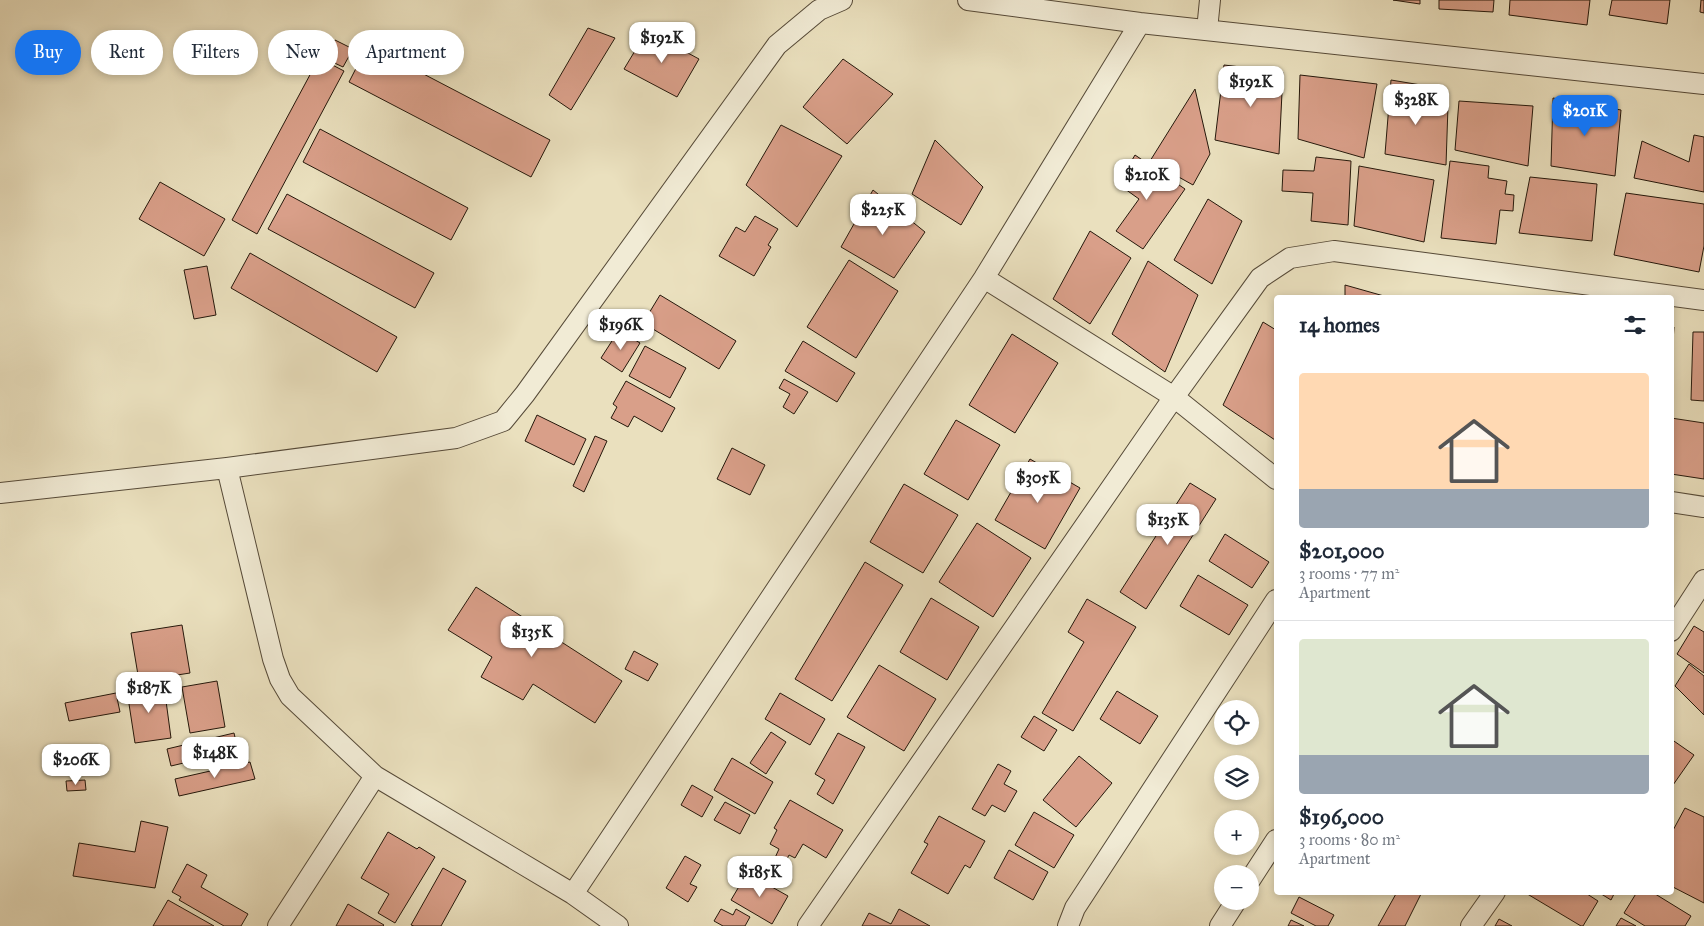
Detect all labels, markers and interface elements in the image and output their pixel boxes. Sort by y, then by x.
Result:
pin: $192K [627,22,697,64]
text: $192K [640,28,684,47]
chip: Buy [15,30,81,75]
chip: Rent [91,30,163,75]
chip: Filters [173,30,258,75]
chip: New [268,30,338,75]
chip: Apartment [348,30,464,75]
pin: $192K [1216,66,1286,108]
text: $192K [1229,72,1273,91]
pin: $328K [1381,84,1451,126]
text: $328K [1394,90,1438,109]
pin: $201K [1550,94,1620,137]
text: $201K [1563,101,1607,120]
pin: $210K [1112,158,1182,201]
text: $210K [1125,165,1169,184]
pin: $225K [848,194,918,236]
text: $225K [861,200,905,219]
pin: $196K [586,308,656,351]
icon: filters [1621,311,1649,339]
text: 14 homes [1299,312,1380,338]
text: $196K [599,315,643,334]
icon: home [1429,406,1519,496]
pin: $305K [1003,462,1073,504]
text: $305K [1016,468,1060,487]
pin: $135K [1133,504,1203,546]
text: $135K [1147,510,1189,529]
text: $201,000 [1299,538,1384,564]
text: 3 rooms · 77 m² [1299,564,1399,583]
text: Apartment [1299,583,1371,602]
pin: $135K [497,616,567,658]
text: $135K [511,622,553,641]
icon: home [1429,671,1519,761]
pin: $187K [114,672,184,714]
text: $187K [127,678,171,697]
map controls [1214,700,1259,910]
button: locate [1214,700,1259,745]
pin: $148K [180,736,250,779]
text: $148K [193,743,237,762]
pin: $206K [41,744,111,786]
text: $206K [53,750,99,769]
button: layers [1214,755,1259,800]
text: $196,000 [1299,804,1384,830]
button: + [1214,810,1259,855]
text: 3 rooms · 80 m² [1299,830,1400,849]
text: Apartment [1299,849,1371,868]
pin: $185K [725,856,795,898]
text: $185K [738,862,782,881]
button: − [1214,865,1259,910]

